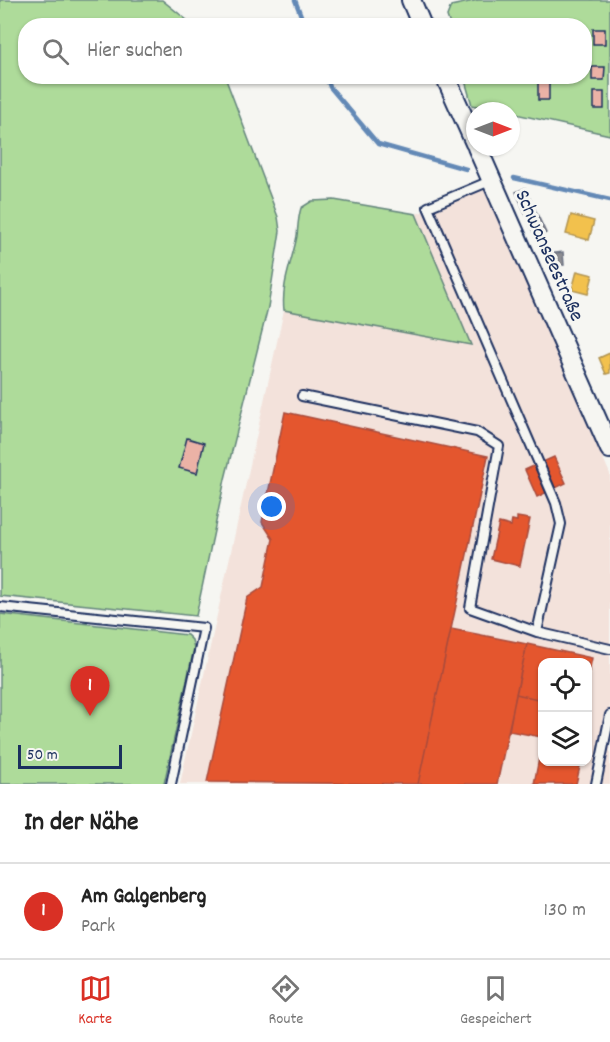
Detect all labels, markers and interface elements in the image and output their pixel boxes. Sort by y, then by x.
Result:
search box [18,18,592,84]
icon: search [39,35,72,68]
text: Hier suchen [87,36,183,67]
north arrow [466,102,520,156]
street label: Schwanseestraße [506,185,590,327]
your location [257,492,286,521]
map controls [538,658,592,766]
button: locate [538,658,592,712]
pin: 1 [70,666,110,716]
button: layers [538,712,592,766]
scale bar [18,742,122,770]
text: 50 m [27,744,58,767]
text: In der Nähe [24,805,138,842]
text: Am Galgenberg [81,882,206,913]
text: 1 [41,897,46,925]
text: 130 m [544,897,586,925]
text: Park [81,913,115,941]
tab: Karte [78,972,112,1031]
tab: Route [269,972,303,1031]
tab: Gespeichert [460,972,532,1031]

